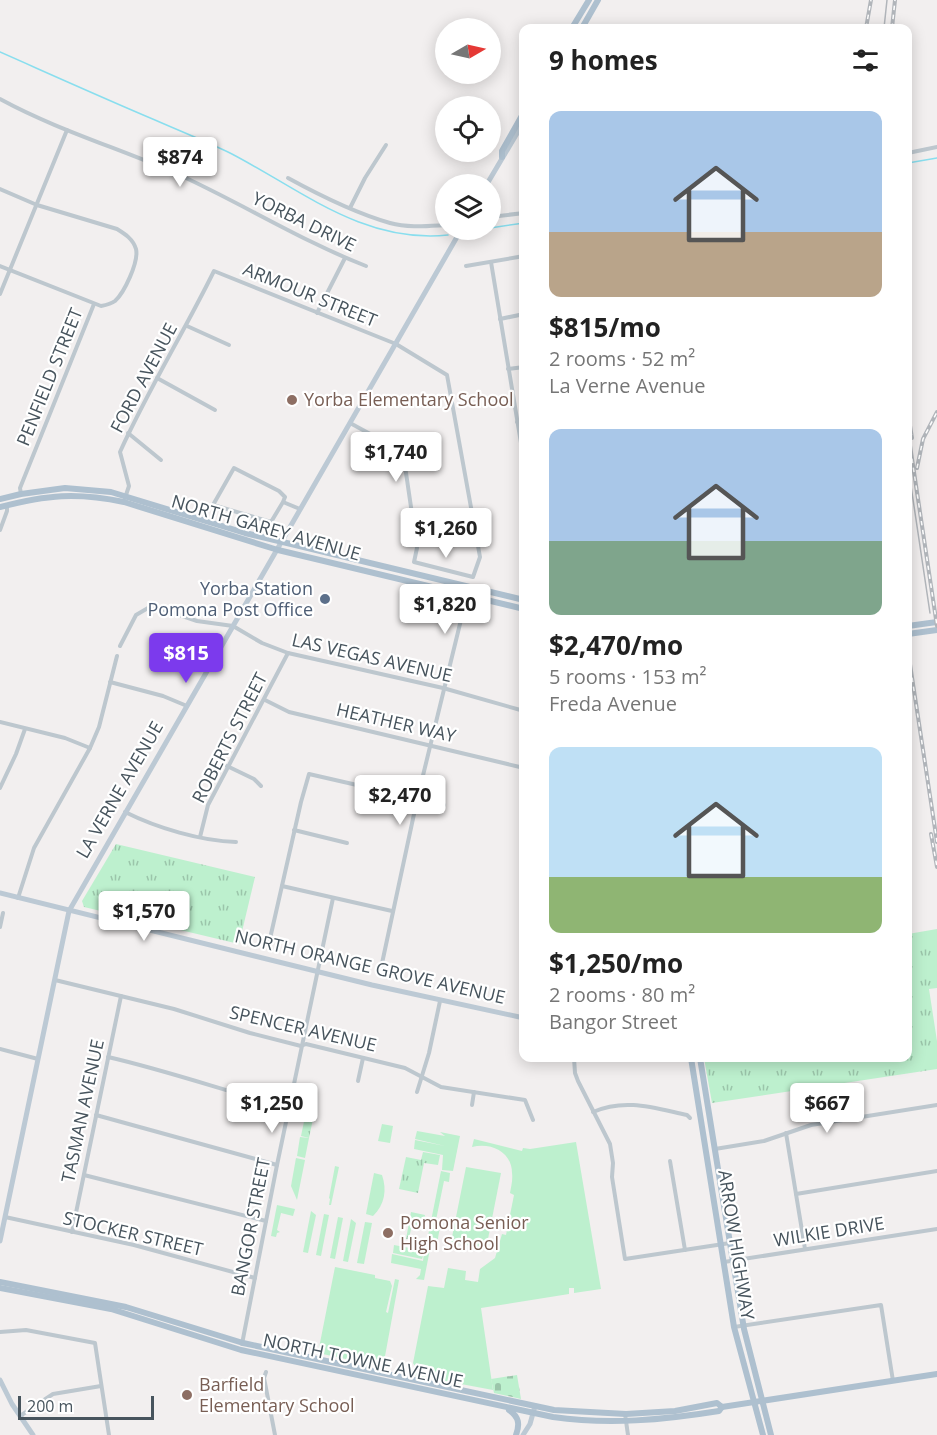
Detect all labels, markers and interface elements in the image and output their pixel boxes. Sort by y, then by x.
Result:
north arrow [435,18,501,84]
map controls [435,18,501,240]
text: 9 homes [549,42,658,78]
icon: filters [849,44,882,77]
button: locate [435,96,501,162]
pin: $874 [144,137,216,188]
text: $874 [157,143,203,170]
icon: home [662,150,770,258]
button: layers [435,174,501,240]
street label: YORBA DRIVE [248,186,360,257]
street label: ARMOUR STREET [240,256,381,332]
street label: PENFIELD STREET [10,304,88,449]
text: $815/mo [549,309,661,345]
street label: FORD AVENUE [104,319,182,437]
text: 2 rooms · 52 m² [549,345,695,372]
text: La Verne Avenue [549,372,705,399]
place label: Yorba Elementary School [304,387,514,411]
marker: Yorba Elementary School [285,393,299,407]
pin: $1,740 [347,432,445,483]
text: $1,740 [365,438,427,465]
icon: home [662,468,770,576]
street label: NORTH GAREY AVENUE [169,489,364,566]
pin: $1,260 [397,508,495,559]
text: $1,260 [415,514,477,541]
place label: Yorba Station Pomona Post Office [147,576,313,621]
pin: $1,820 [396,584,494,635]
text: $1,820 [414,590,476,617]
marker: Yorba Station Pomona Post Office [318,592,332,606]
street label: LAS VEGAS AVENUE [290,627,455,687]
text: $2,470/mo [549,627,683,663]
pin: $815 [150,633,222,684]
text: $815 [163,639,209,666]
text: 5 rooms · 153 m² [549,663,707,690]
street label: ROBERTS STREET [186,668,272,807]
text: Freda Avenue [549,690,677,717]
street label: HEATHER WAY [334,697,459,748]
street label: LA VERNE AVENUE [70,717,168,862]
pin: $2,470 [351,775,449,826]
text: $2,470 [369,781,431,808]
icon: home [662,786,770,894]
pin: $1,570 [95,891,193,942]
text: $1,570 [113,897,175,924]
street label: NORTH ORANGE GROVE AVENUE [233,923,508,1009]
text: $1,250/mo [549,945,683,981]
text: 2 rooms · 80 m² [549,981,695,1008]
street label: SPENCER AVENUE [227,999,379,1057]
text: Bangor Street [549,1008,677,1035]
street label: TASMAN AVENUE [55,1037,109,1185]
pin: $1,250 [223,1083,321,1134]
pin: $667 [791,1083,863,1134]
text: $1,250 [241,1089,303,1116]
text: $667 [804,1089,850,1116]
street label: BANGOR STREET [225,1156,275,1298]
street label: ARROW HIGHWAY [713,1168,761,1323]
street label: STOCKER STREET [61,1205,206,1261]
place label: Pomona Senior High School [400,1210,529,1255]
street label: WILKIE DRIVE [772,1210,886,1252]
marker: Pomona Senior High School [381,1226,395,1240]
street label: NORTH TOWNE AVENUE [261,1327,466,1393]
place label: Barfield Elementary School [199,1372,355,1417]
marker: Barfield Elementary School [180,1388,194,1402]
scale bar [18,1393,154,1420]
text: 200 m [27,1395,73,1417]

